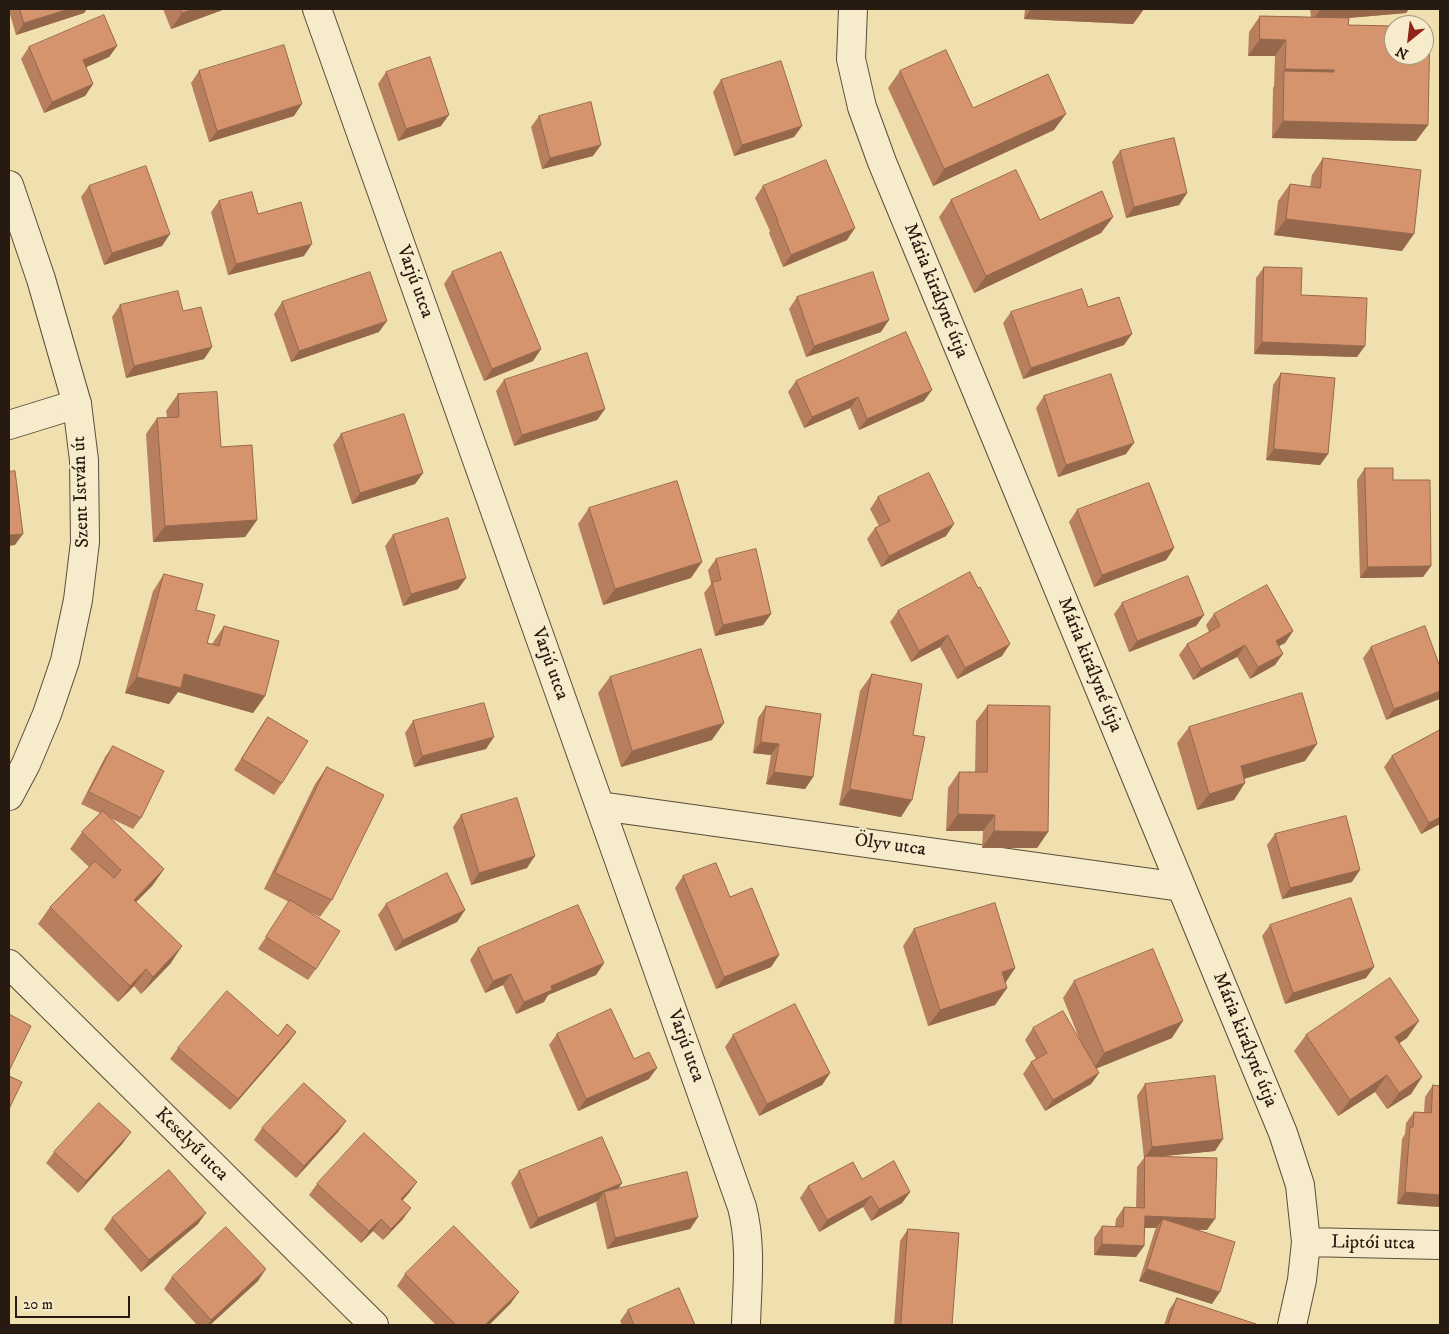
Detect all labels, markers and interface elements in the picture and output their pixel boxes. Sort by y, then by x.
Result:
north arrow [1384,15,1434,65]
text: N [1393,42,1412,63]
street label: Mária királyné útja [898,220,972,362]
street label: Varjú utca [390,243,438,321]
street label: Szent István út [69,436,95,548]
street label: Mária királyné útja [1052,594,1126,736]
street label: Varjú utca [525,625,573,703]
street label: Ölyv utca [853,830,927,862]
street label: Mária királyné útja [1207,969,1281,1111]
street label: Varjú utca [661,1007,709,1085]
street label: Keselyű utca [150,1104,232,1186]
street label: Liptói utca [1331,1232,1415,1256]
scale bar [18,1286,132,1318]
text: 20 m [23,1295,53,1314]

